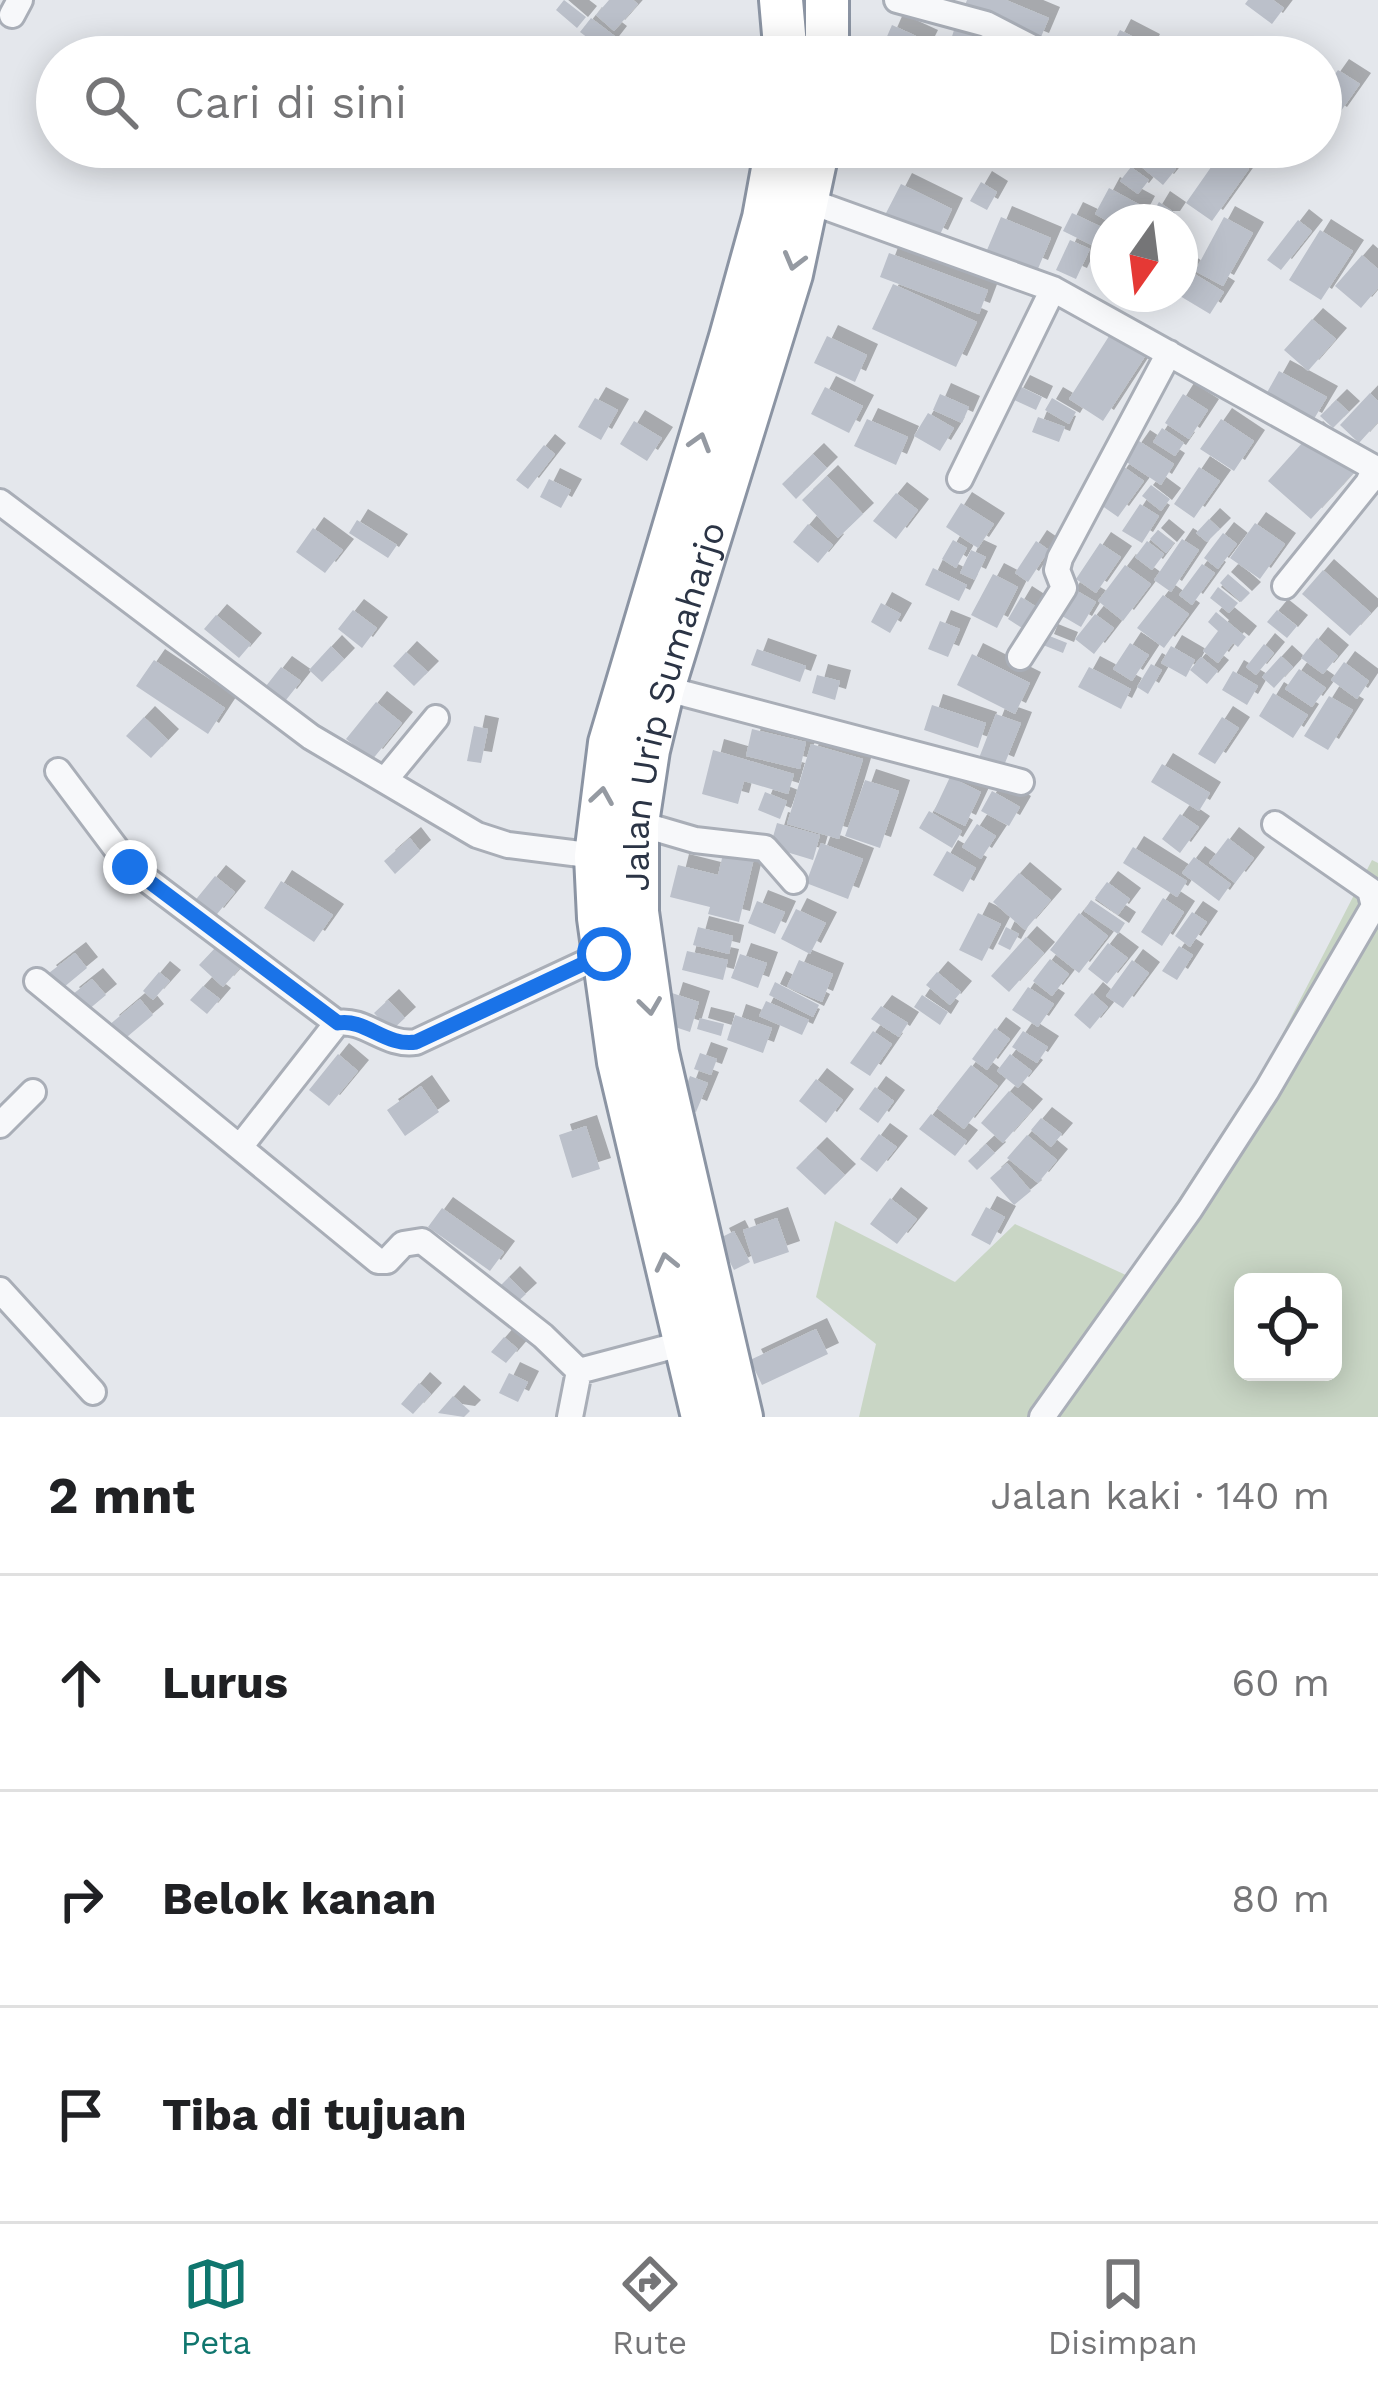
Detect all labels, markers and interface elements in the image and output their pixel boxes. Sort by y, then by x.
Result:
search box [36,36,1342,168]
icon: search [78,69,144,135]
text: Cari di sini [174,76,407,129]
north arrow [1090,204,1198,312]
one-way arrow [783,251,808,271]
one-way arrow [686,432,711,453]
street label: Jalan Urip Sumaharjo [616,517,734,891]
one-way arrow [588,786,614,805]
route end [103,840,157,894]
route start [577,927,631,981]
one-way arrow [636,996,662,1016]
one-way arrow [655,1253,680,1273]
map controls [1234,1273,1342,1381]
button: locate [1234,1273,1342,1381]
text: 2 mnt [48,1466,195,1525]
text: Jalan kaki · 140 m [990,1473,1330,1518]
icon: ahead [48,1650,114,1716]
text: Lurus [162,1656,288,1709]
text: 60 m [1232,1660,1330,1705]
icon: right [48,1866,114,1932]
text: Belok kanan [162,1872,436,1925]
text: 80 m [1231,1876,1330,1921]
icon: arrive [48,2082,114,2148]
text: Tiba di tujuan [162,2088,467,2141]
tab: Peta [180,2251,251,2362]
tab: Rute [612,2251,687,2362]
tab: Disimpan [1048,2251,1198,2362]

